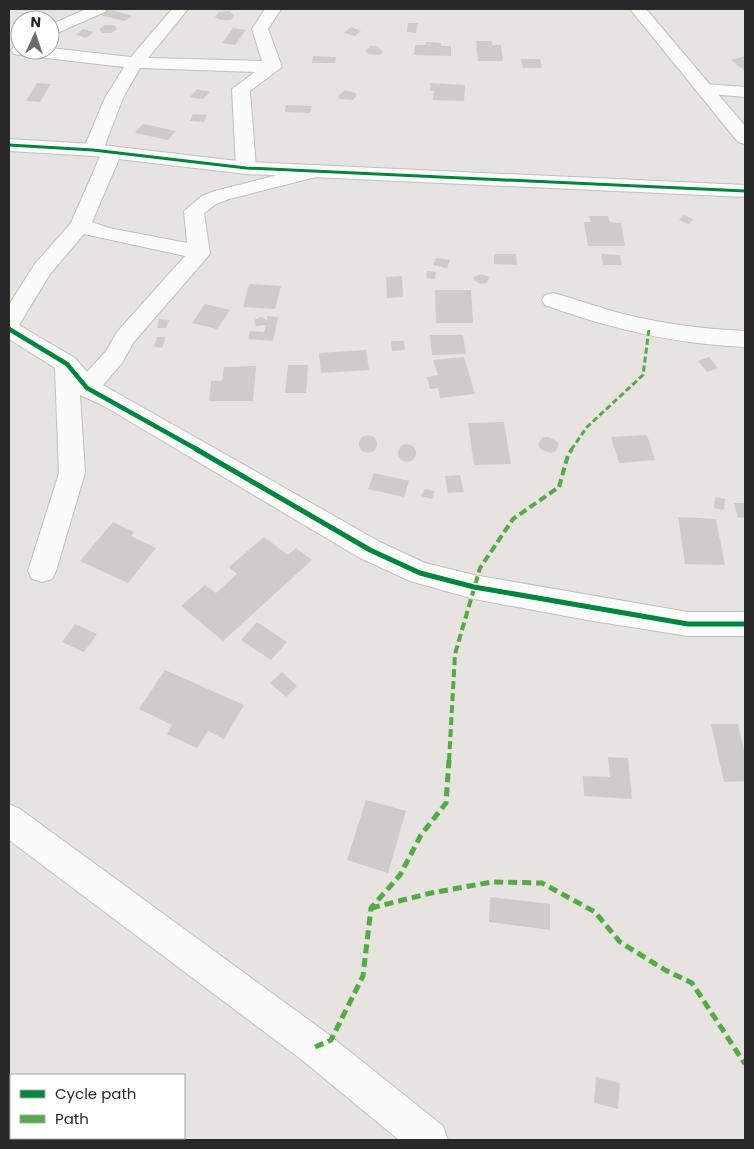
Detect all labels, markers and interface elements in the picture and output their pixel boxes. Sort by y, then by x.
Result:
north arrow [10,10,60,60]
text: N [30,12,41,32]
legend [10,1074,185,1139]
text: Cycle path [55,1083,136,1104]
text: Path [55,1108,89,1129]

